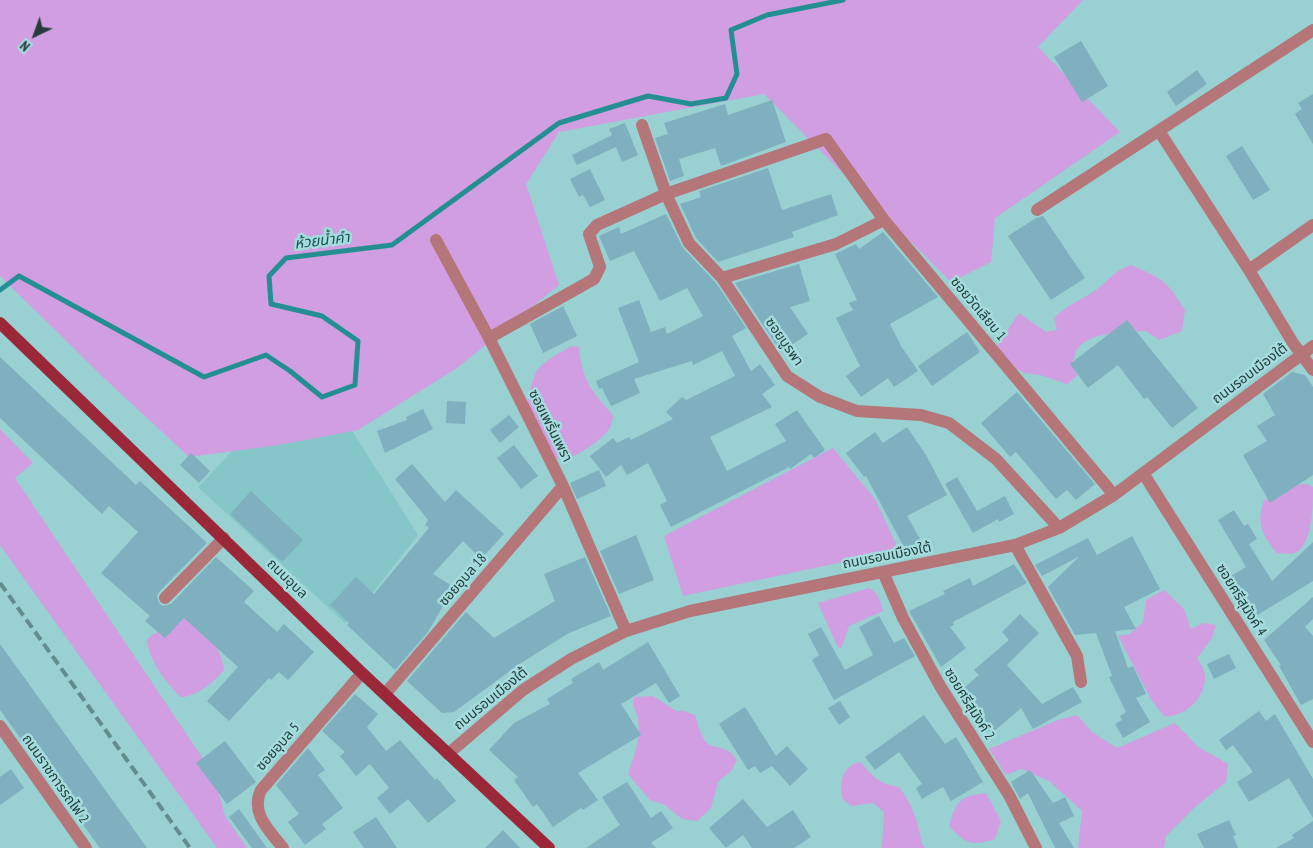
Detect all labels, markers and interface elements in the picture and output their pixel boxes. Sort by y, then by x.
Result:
north arrow [10,10,60,60]
text: N [16,37,34,55]
water label: ห้วยน้ำคำ [293,229,351,253]
street label: ซอยวัดเลียบ 1 [947,274,1009,344]
street label: ซอยบูรพา [761,315,807,369]
street label: ถนนรอบเมืองใต้ [1209,340,1291,408]
street label: ซอยเพริ้มเพรา [525,387,575,465]
street label: ถนนรอบเมืองใต้ [841,539,933,573]
street label: ซอยอุบล 18 [436,550,490,610]
street label: ถนนอุบล [263,556,311,602]
street label: ซอยศรีสุมังค์ 4 [1212,561,1270,639]
street label: ถนนรอบเมืองใต้ [451,664,531,734]
street label: ซอยศรีสุมังค์ 2 [940,665,998,743]
street label: ซอยอุบล 5 [253,720,303,774]
street label: ถนนราชการรถไฟ 2 [18,731,92,827]

